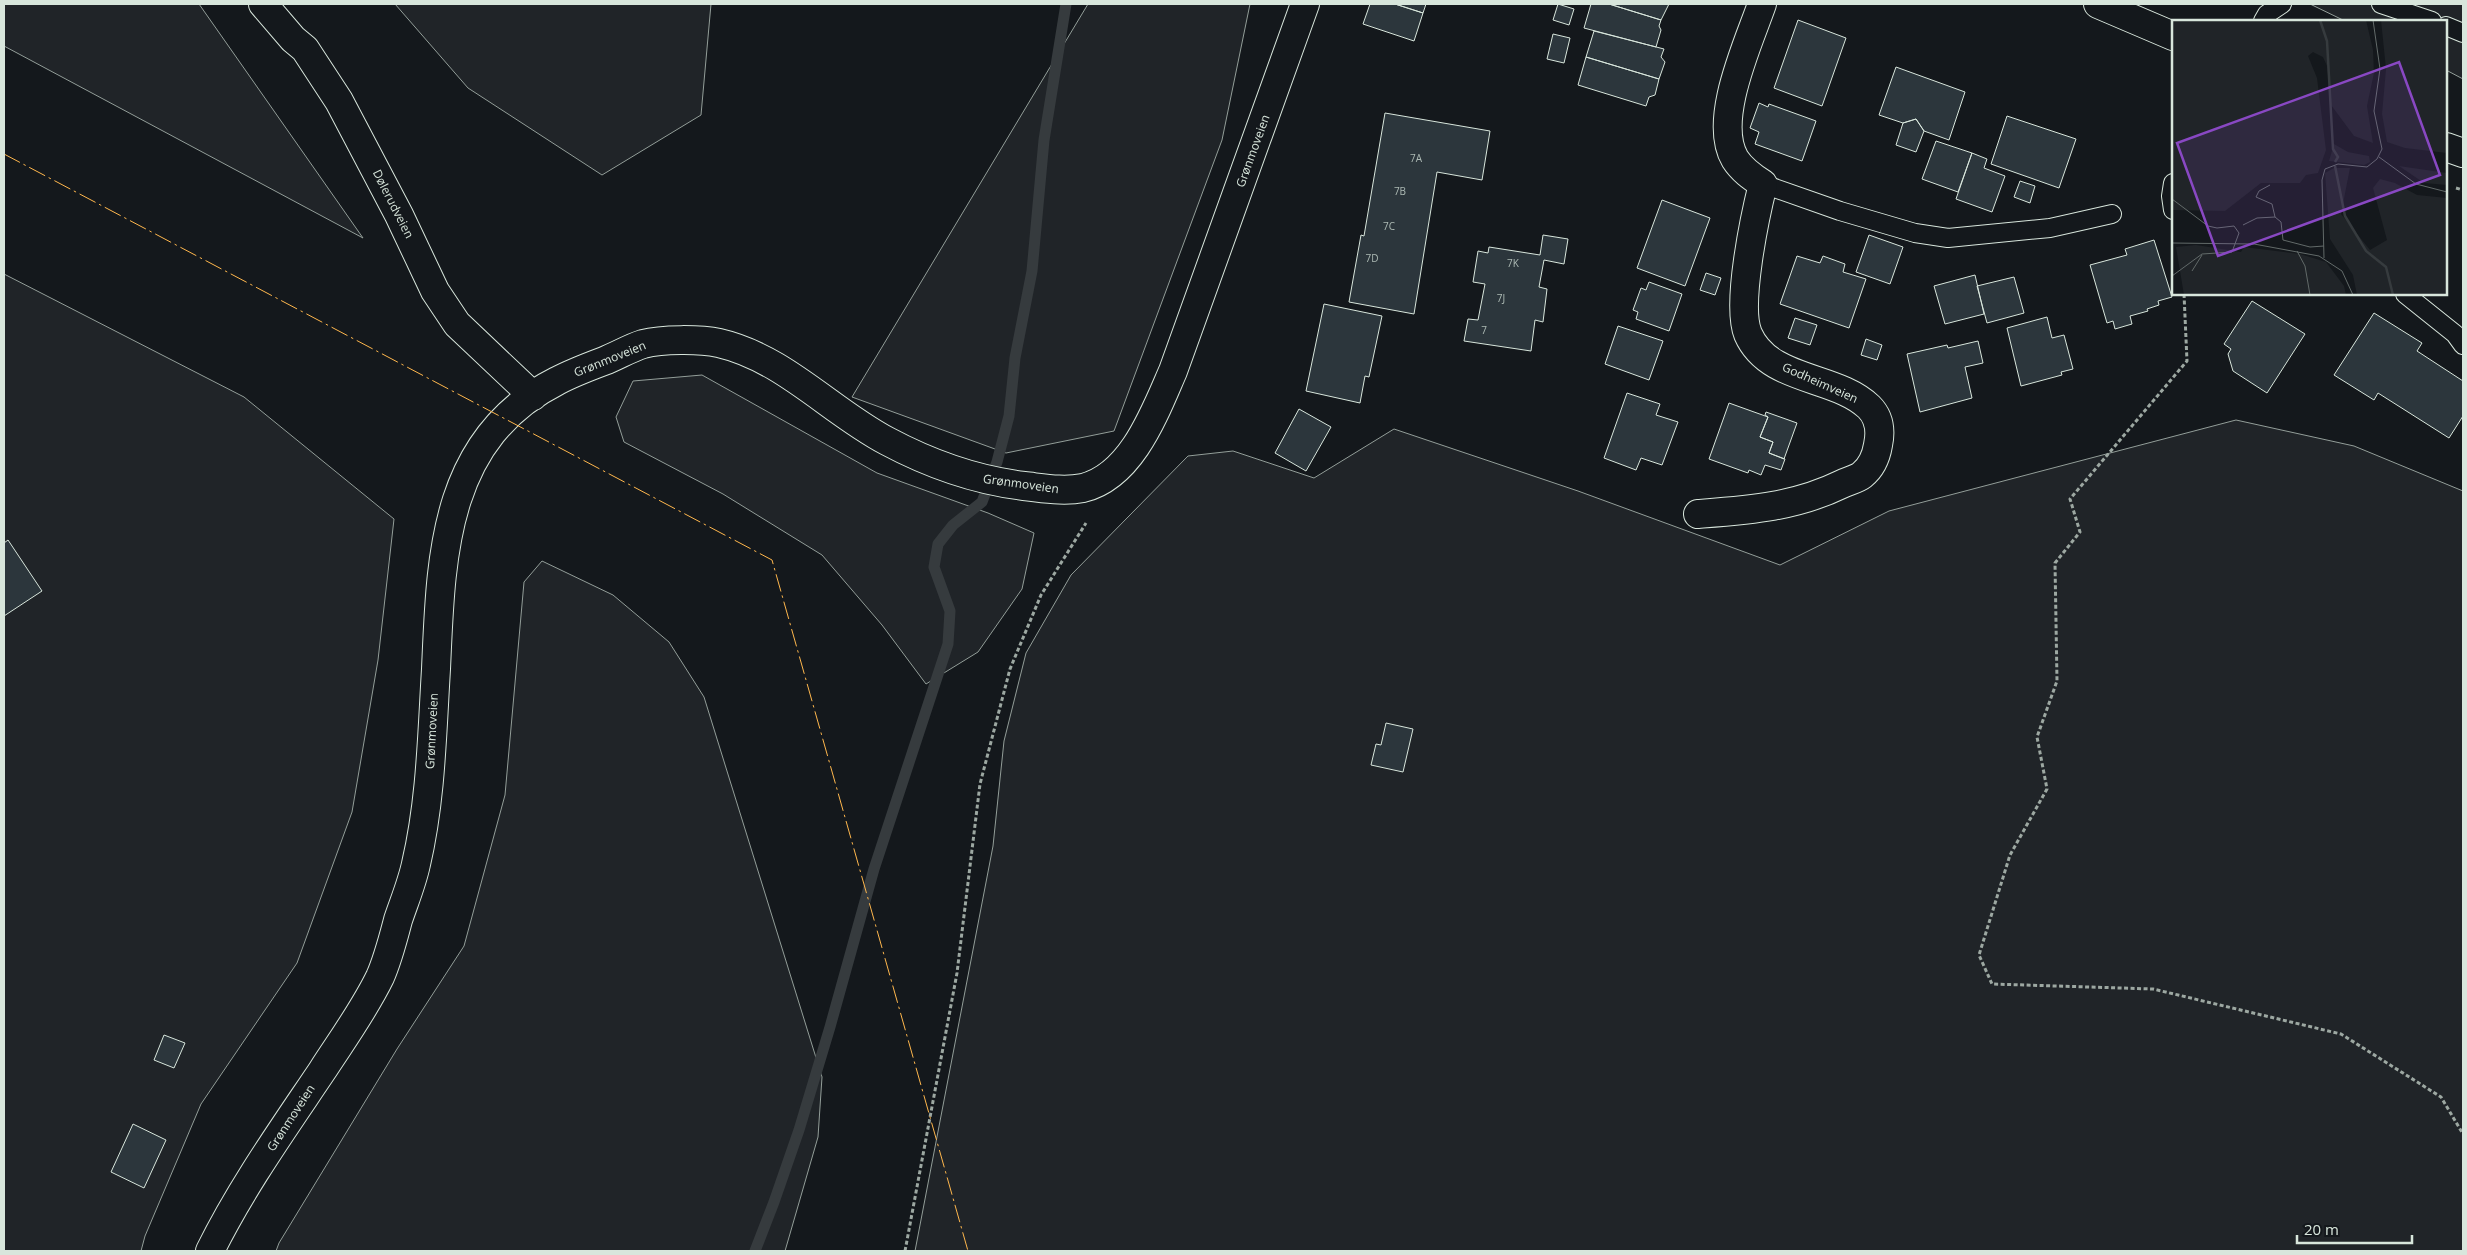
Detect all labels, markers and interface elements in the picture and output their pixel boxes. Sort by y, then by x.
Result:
inset map [2172,20,2447,295]
street label: Grønmoveien [1231,112,1274,190]
house number: 7A [1410,151,1423,165]
street label: Dølerudveien [369,166,418,241]
house number: 7B [1394,184,1406,198]
house number: 7C [1383,219,1395,233]
house number: 7D [1366,251,1378,265]
house number: 7K [1507,256,1520,270]
house number: 7J [1497,291,1505,305]
house number: 7 [1481,323,1487,337]
street label: Grønmoveien [571,336,648,381]
street label: Godheimveien [1780,358,1861,407]
street label: Grønmoveien [982,470,1060,497]
street label: Grønmoveien [421,692,442,770]
street label: Grønmoveien [263,1081,319,1154]
scale bar [2297,1212,2412,1244]
text: 20 m [2304,1219,2339,1239]

